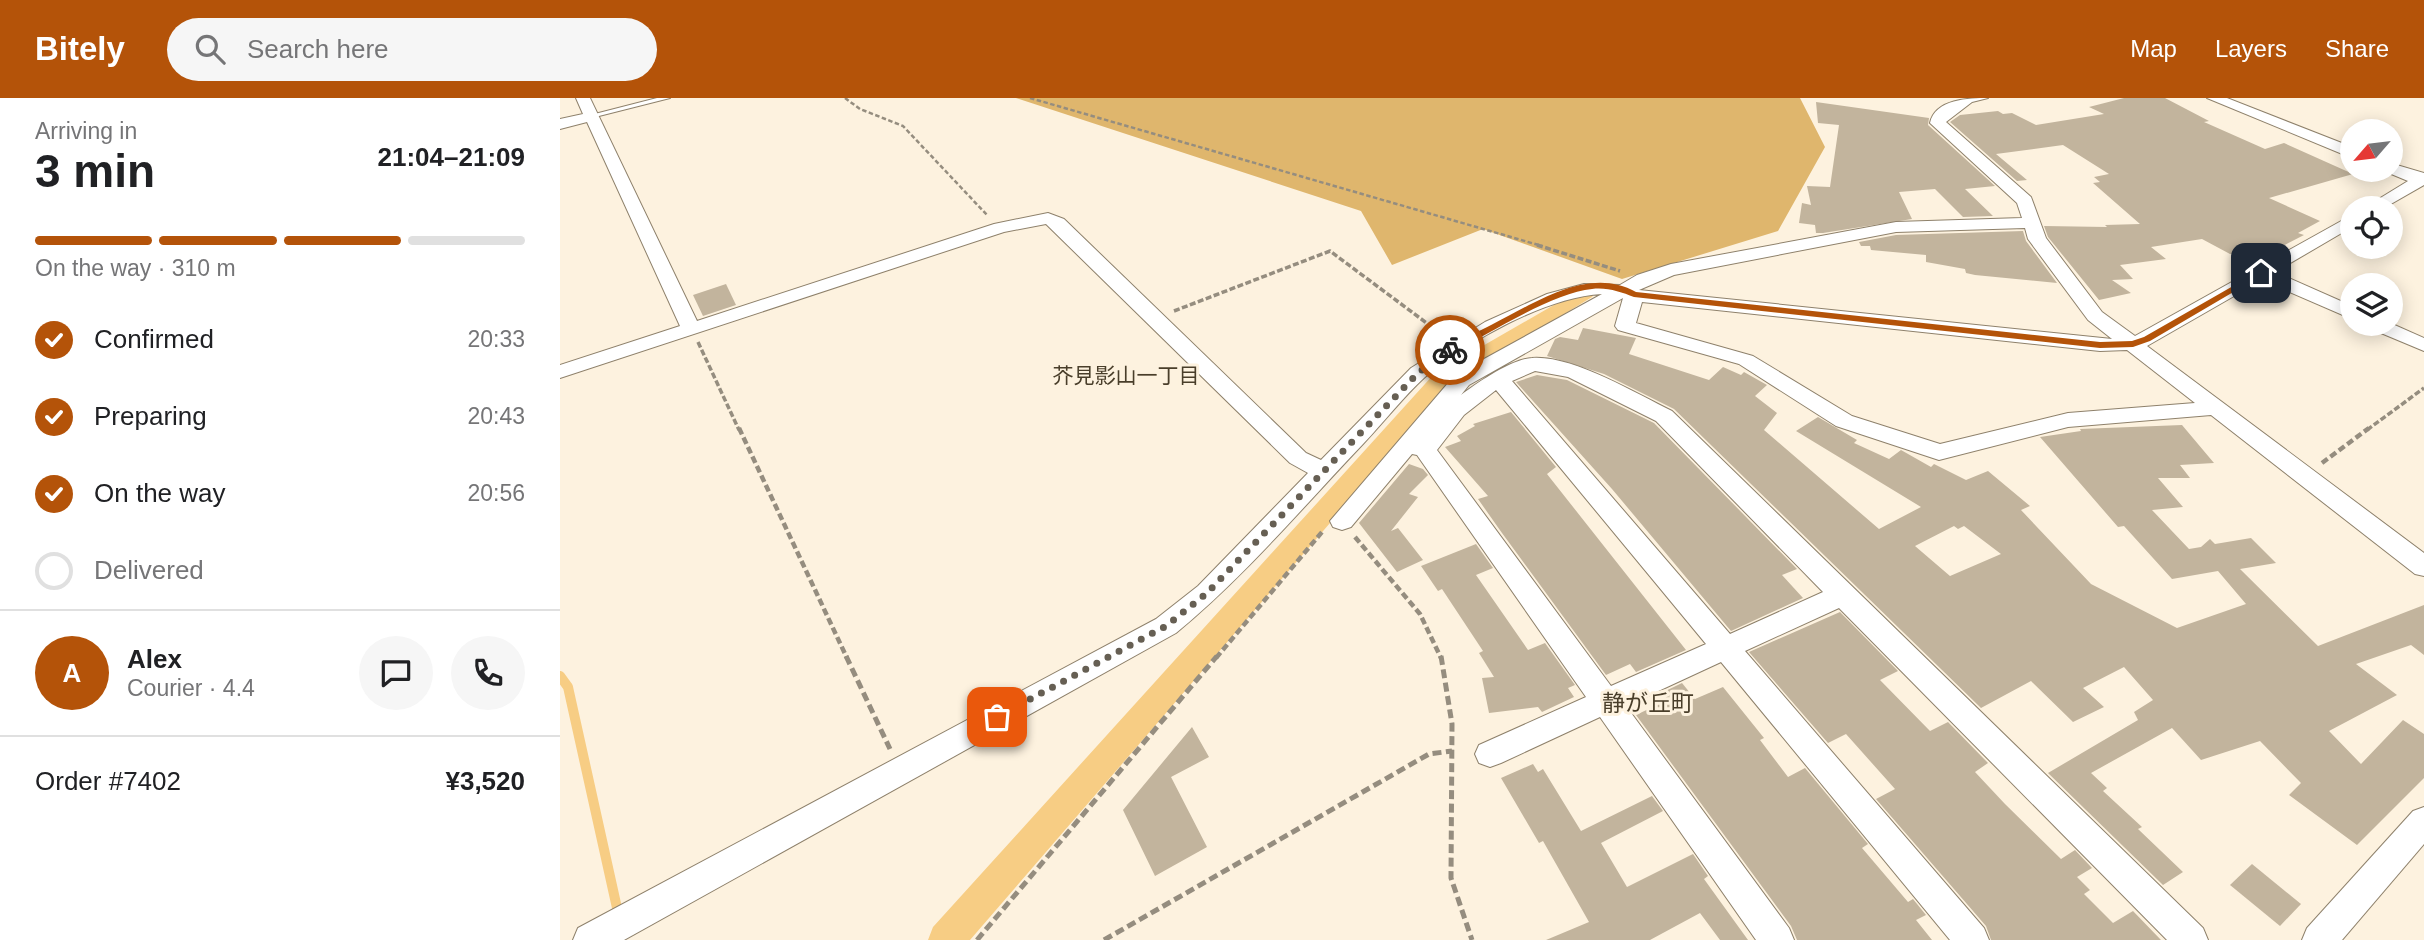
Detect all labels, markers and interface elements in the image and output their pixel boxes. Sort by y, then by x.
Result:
search box [167,18,657,81]
text: Bitely [35,30,125,67]
icon: search [191,30,229,68]
text: Search here [247,34,389,64]
text: Map [2130,35,2177,62]
text: Layers [2215,35,2287,62]
text: Share [2325,35,2389,62]
text: Arriving in [35,118,137,144]
north arrow [2340,119,2403,182]
map controls [2340,119,2403,336]
text: 21:04–21:09 [378,142,525,172]
text: 3 min [35,145,155,197]
button: locate [2340,196,2403,259]
pin [2231,243,2291,303]
icon: home [2242,254,2280,292]
text: On the way · 310 m [35,255,236,281]
button: layers [2340,273,2403,336]
courier [1415,315,1485,385]
icon: check [35,321,73,359]
text: Confirmed [94,324,214,354]
text: 20:33 [467,326,525,352]
icon: bike [1431,331,1469,369]
district label: 芥見影山一丁目 [1053,364,1200,387]
icon: check [35,398,73,436]
text: Preparing [94,401,207,431]
text: 20:43 [467,403,525,429]
icon: check [35,475,73,513]
text: On the way [94,478,226,508]
text: 20:56 [467,480,525,506]
text: Delivered [94,555,204,585]
button: chat [359,636,433,710]
button: phone [451,636,525,710]
text: Alex [127,644,182,674]
text: A [63,658,81,688]
text: Courier · 4.4 [127,675,255,701]
pin [967,687,1027,747]
district label: 静が丘町 [1602,690,1694,716]
icon: bag [978,698,1016,736]
text: Order #7402 [35,766,181,796]
text: ¥3,520 [445,766,525,796]

